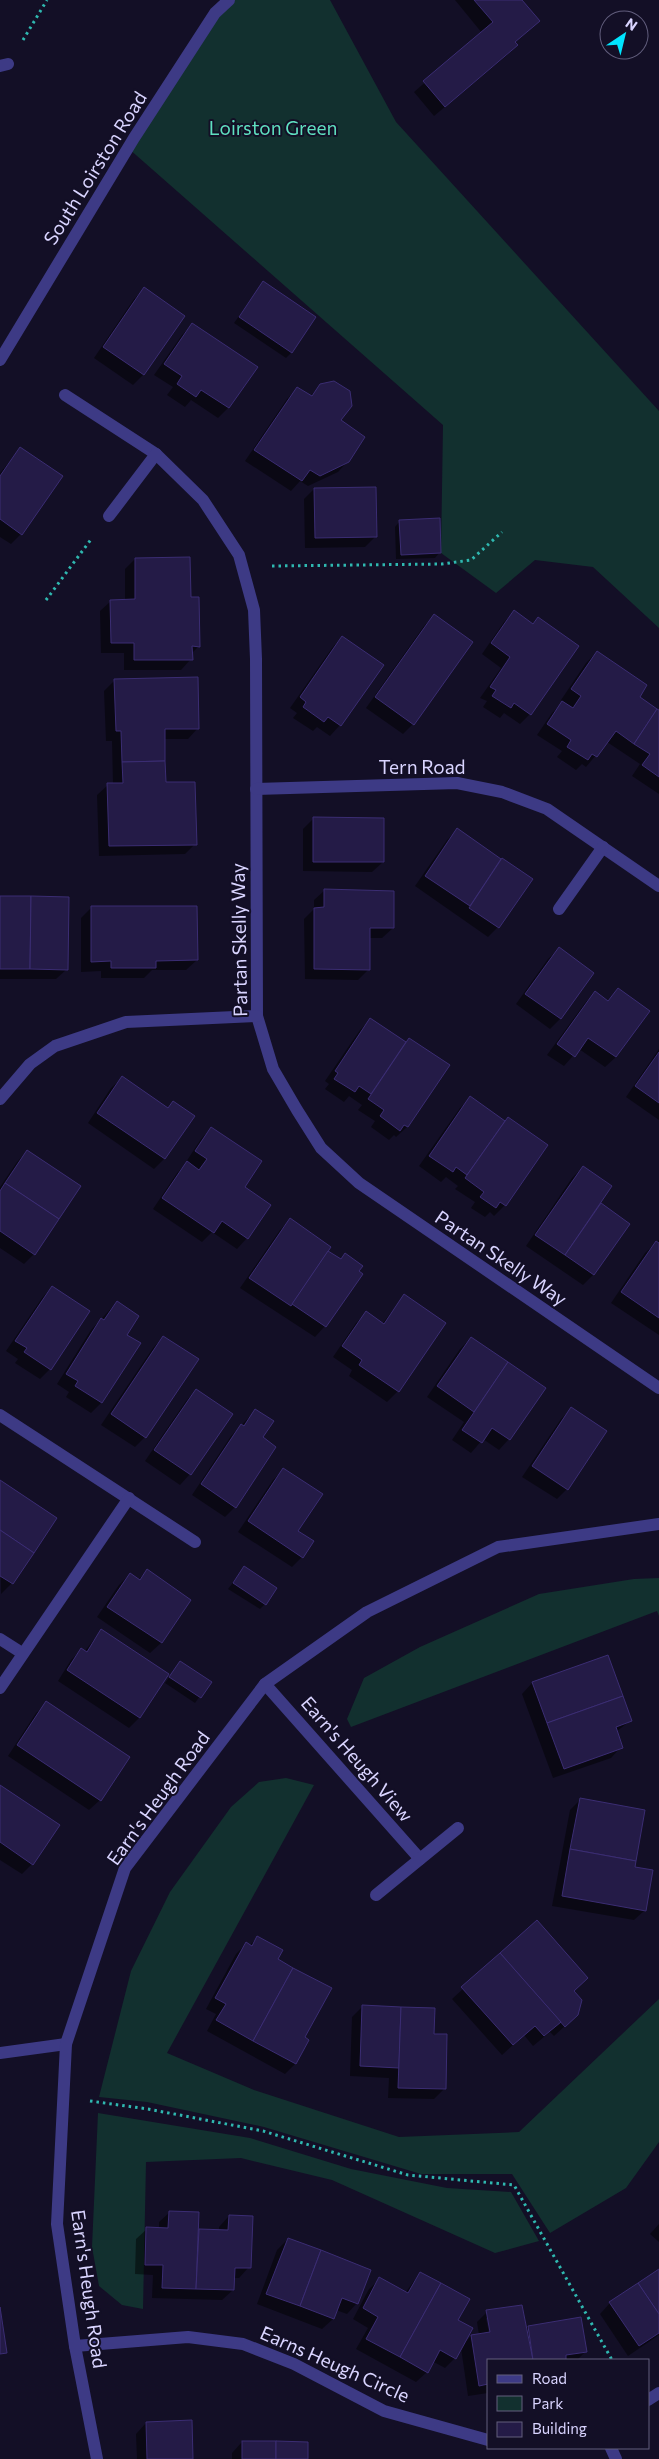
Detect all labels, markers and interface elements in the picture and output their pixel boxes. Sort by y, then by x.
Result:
north arrow [599,10,649,60]
text: N [623,14,641,34]
street label: South Loirston Road [38,87,151,249]
park label: Loirston Green [209,116,337,139]
street label: Tern Road [378,755,466,778]
street label: Partan Skelly Way [226,863,251,1017]
street label: Partan Skelly Way [431,1205,572,1310]
street label: Earn's Heugh View [297,1691,418,1826]
street label: Earn's Heugh Road [101,1726,214,1869]
street label: Earn's Heugh Road [67,2208,112,2370]
street label: Earns Heugh Circle [257,2320,413,2407]
legend [487,2359,649,2449]
text: Road [532,2369,567,2387]
text: Park [532,2394,563,2412]
text: Building [532,2419,587,2437]

